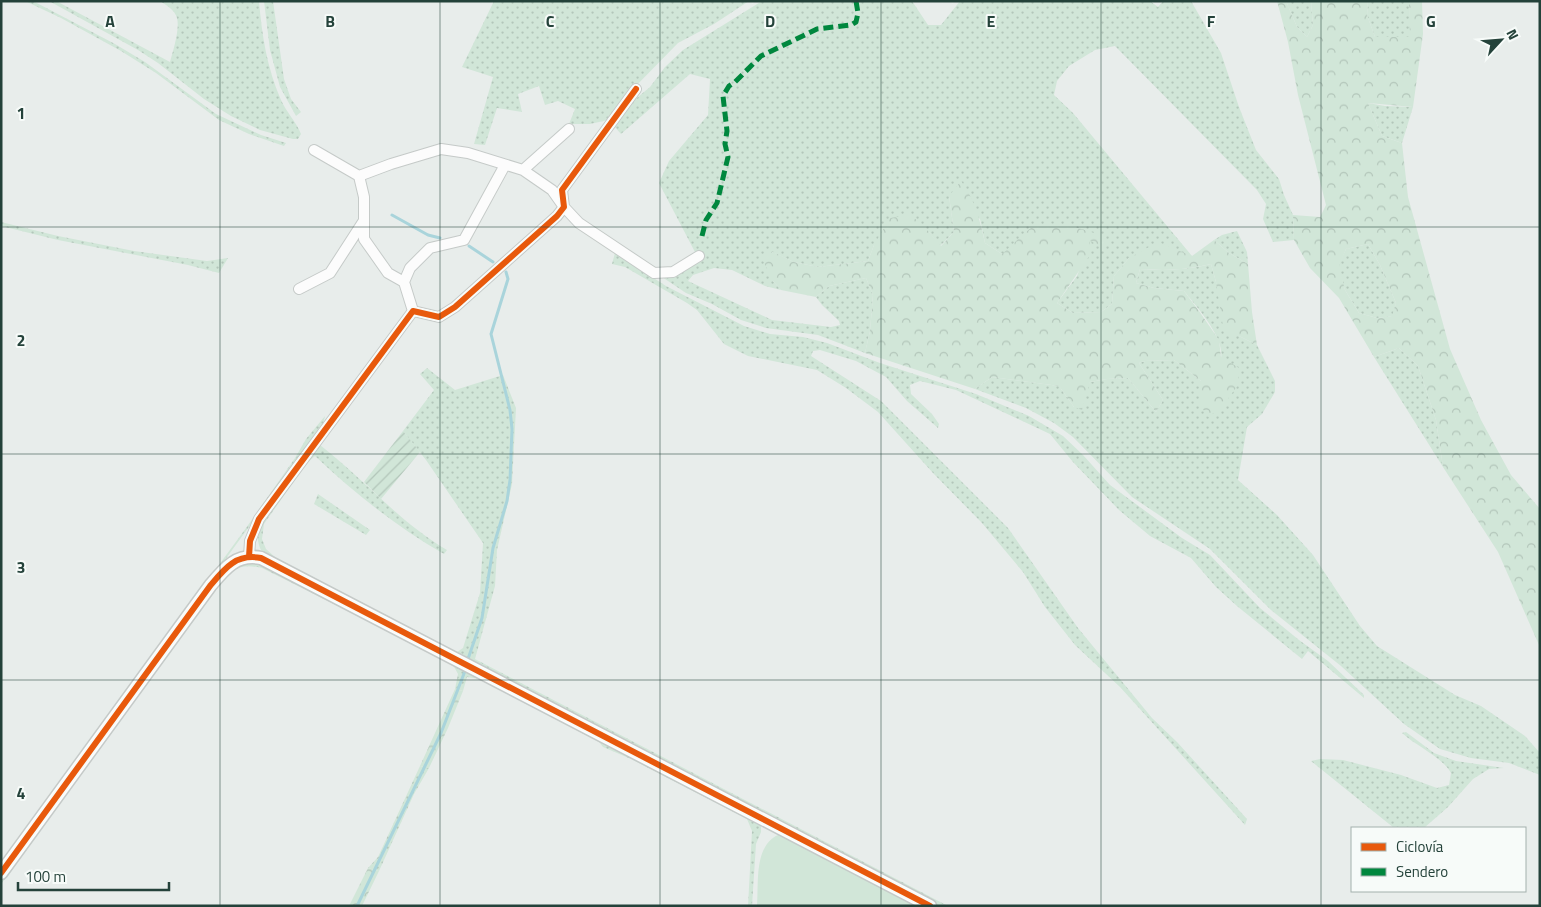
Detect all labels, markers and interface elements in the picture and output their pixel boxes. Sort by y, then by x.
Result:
text: A [105,9,115,33]
text: B [325,9,335,33]
text: C [546,9,555,33]
text: D [765,9,775,33]
text: E [987,9,996,33]
text: F [1207,9,1216,33]
text: G [1426,9,1436,33]
north arrow [1476,15,1526,65]
text: N [1502,25,1525,43]
text: 1 [17,101,25,125]
text: 2 [17,328,25,352]
text: 3 [17,555,25,579]
text: 4 [17,781,26,805]
legend [1351,827,1526,892]
text: Ciclovía [1396,835,1444,858]
scale bar [18,860,169,892]
text: Sendero [1396,860,1448,883]
text: 100 m [25,865,66,888]

